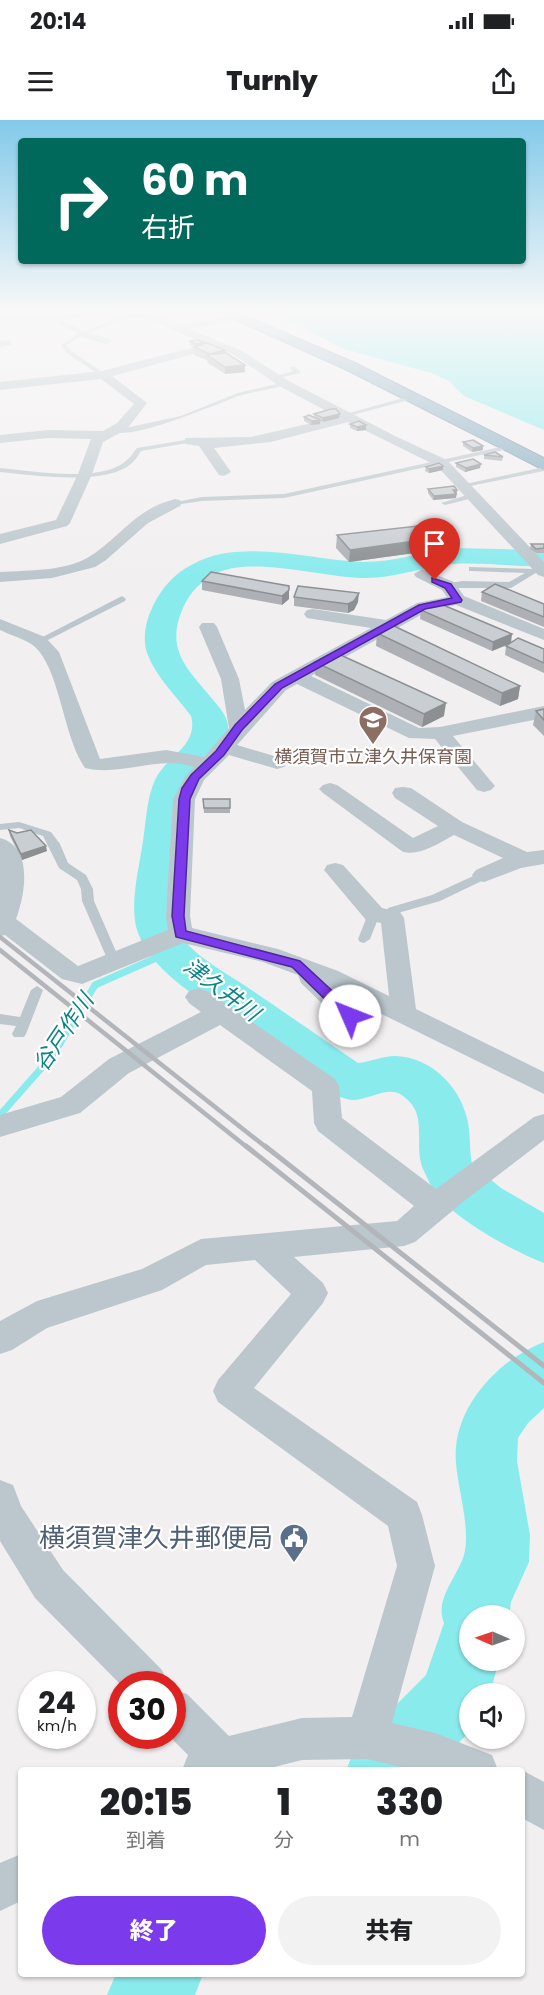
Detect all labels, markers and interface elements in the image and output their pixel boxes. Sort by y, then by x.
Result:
text: 20:14 [30,6,86,37]
text: Turnly [226,62,318,99]
icon: menu [24,65,57,98]
icon: share [487,65,520,98]
text: 60 m [141,151,249,210]
icon: right [42,162,120,240]
text: 右折 [141,209,195,246]
pin [409,518,460,580]
icon: arrive [418,527,451,560]
school or university icon: 横須賀市立津久井保育園 [357,704,389,746]
place label: 横須賀市立津久井保育園 [274,744,472,769]
water label: 津久井川 [177,951,268,1029]
position arrow [318,984,382,1048]
water label: 谷戸作川 [26,985,102,1077]
place label: 横須賀津久井郵便局 [39,1520,273,1556]
public building icon: 横須賀津久井郵便局 [278,1522,310,1564]
north arrow [459,1605,525,1671]
map controls [459,1605,525,1749]
speed limit sign: 30 [108,1671,186,1749]
text: 24 [38,1681,76,1724]
button: sound [459,1683,525,1749]
text: km/h [37,1715,77,1736]
text: 20:15 [100,1777,192,1828]
text: 1 [277,1777,291,1828]
text: 330 [376,1777,443,1828]
text: m [399,1825,420,1853]
text: 到着 [126,1826,166,1854]
text: 分 [274,1826,294,1854]
button: 終了 [42,1896,266,1965]
button: 共有 [278,1896,501,1965]

